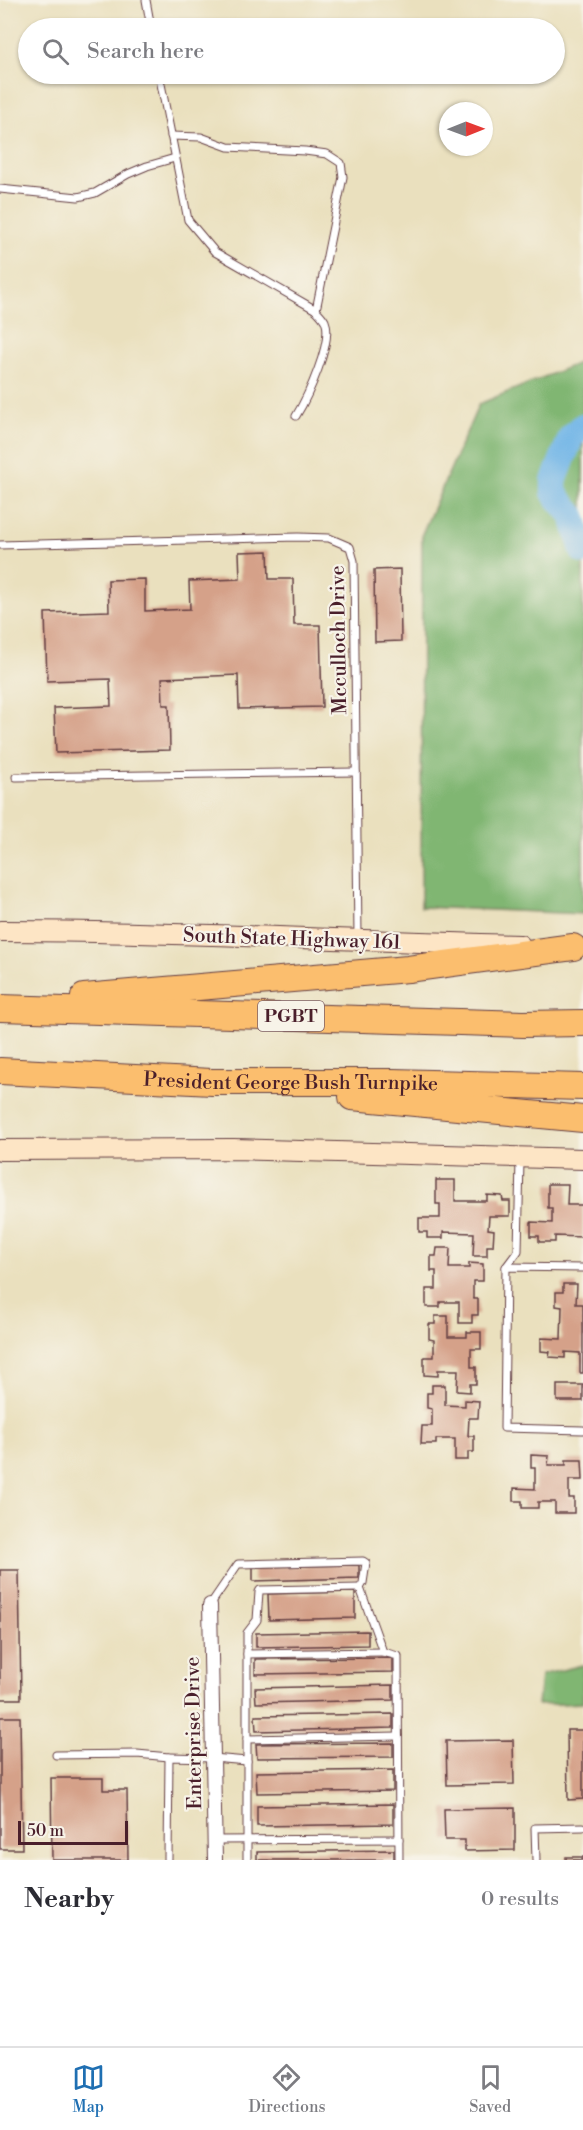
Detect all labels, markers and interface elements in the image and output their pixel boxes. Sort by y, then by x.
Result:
search box [18,18,565,84]
icon: search [39,35,72,68]
text: Search here [87,38,204,65]
north arrow [439,102,493,156]
street label: Mcculloch Drive [326,565,353,715]
street label: South State Highway 161 [182,923,402,956]
road number: PGBT [258,1001,324,1031]
street label: President George Bush Turnpike [143,1067,438,1097]
street label: Enterprise Drive [181,1656,208,1810]
scale bar [18,1818,128,1846]
text: 50 m [27,1821,64,1841]
text: Nearby [24,1883,114,1915]
text: 0 results [481,1887,559,1912]
tab: Map [72,2061,105,2117]
tab: Directions [248,2061,326,2117]
tab: Saved [469,2061,511,2117]

